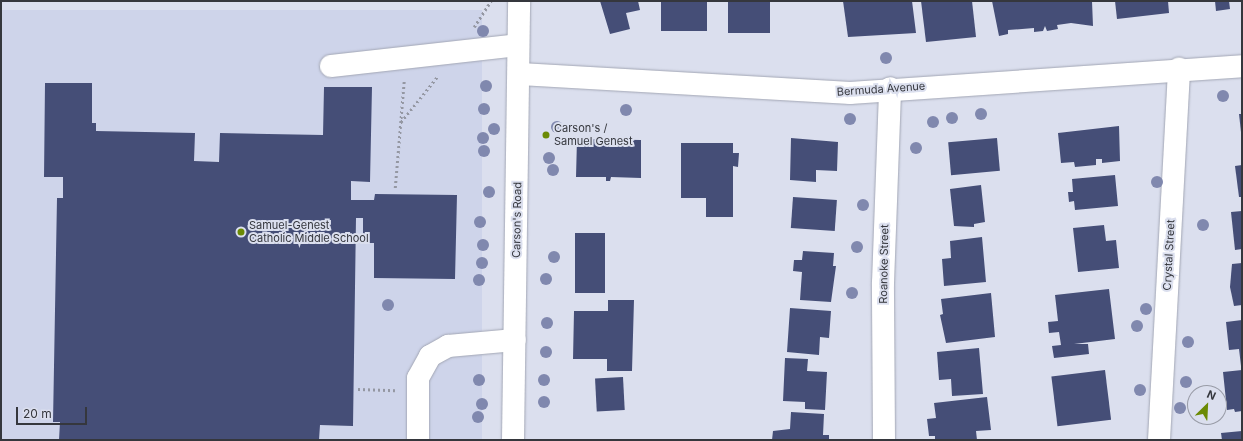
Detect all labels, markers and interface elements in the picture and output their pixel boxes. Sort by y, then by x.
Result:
street label: Bermuda Avenue [836,79,926,99]
place label: Carson's / Samuel Genest [554,122,632,148]
marker: Carson's / Samuel Genest [541,130,551,140]
street label: Carson's Road [510,182,524,258]
place label: Samuel-Genest Catholic Middle School [249,219,369,245]
street label: Crystal Street [1161,219,1177,291]
street label: Roanoke Street [877,224,891,304]
marker: Samuel-Genest Catholic Middle School [236,227,246,237]
north arrow [1187,385,1227,425]
text: N [1205,387,1218,403]
scale bar [18,399,89,425]
text: 20 m [23,406,52,421]

